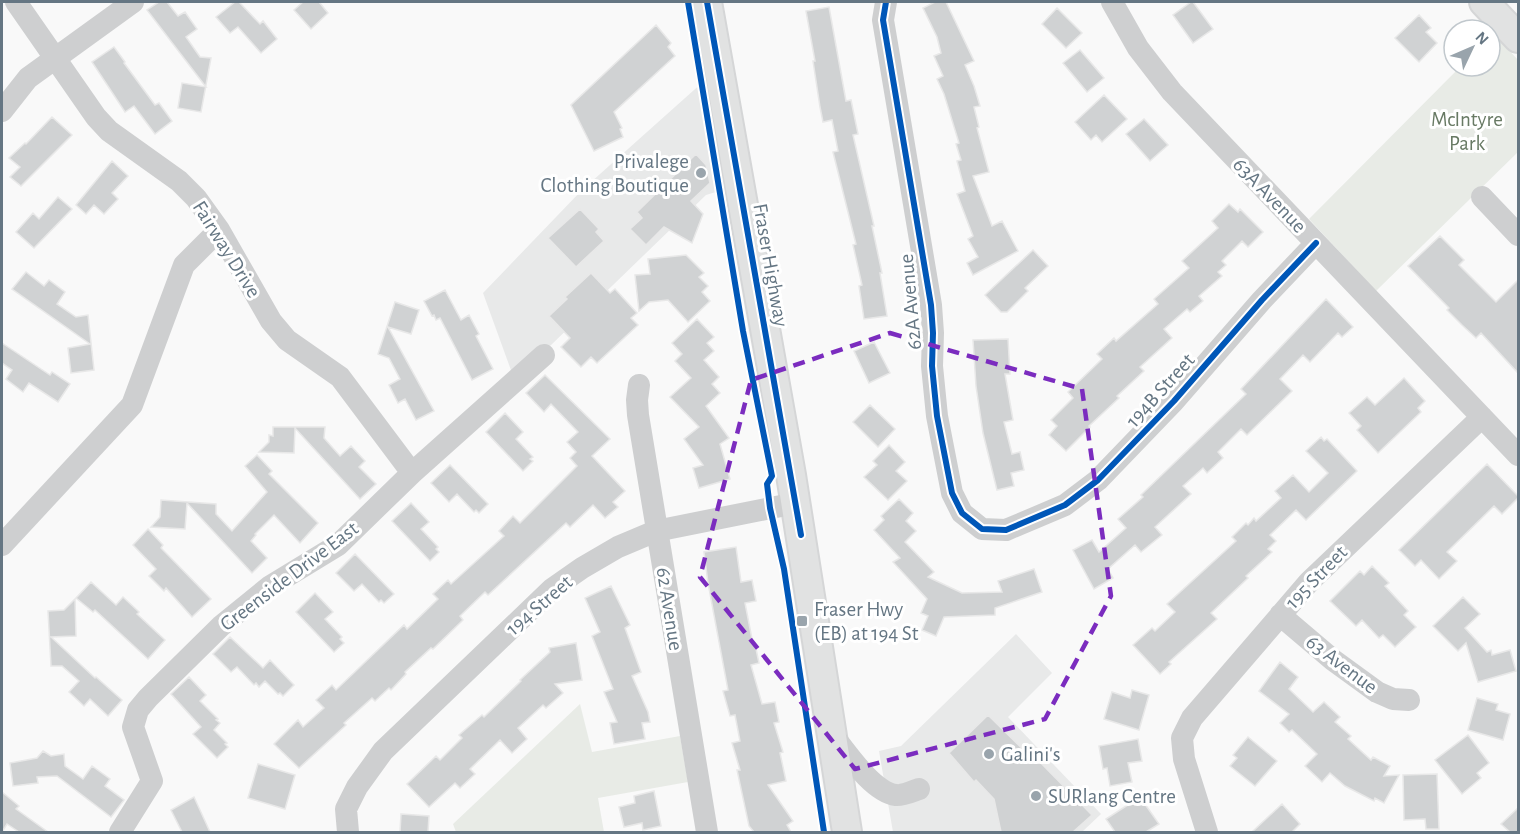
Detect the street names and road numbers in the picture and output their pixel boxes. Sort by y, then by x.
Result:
street label: 63A Avenue [1229,154,1310,237]
street label: Fairway Drive [189,197,265,301]
street label: Fraser Highway [749,202,792,328]
street label: 62A Avenue [896,253,925,351]
street label: 194B Street [1122,349,1199,431]
street label: Greenside Drive East [216,518,363,635]
street label: 195 Street [1281,542,1351,613]
street label: 62 Avenue [653,566,686,652]
street label: 194 Street [502,571,577,640]
street label: 63 Avenue [1302,631,1381,698]

